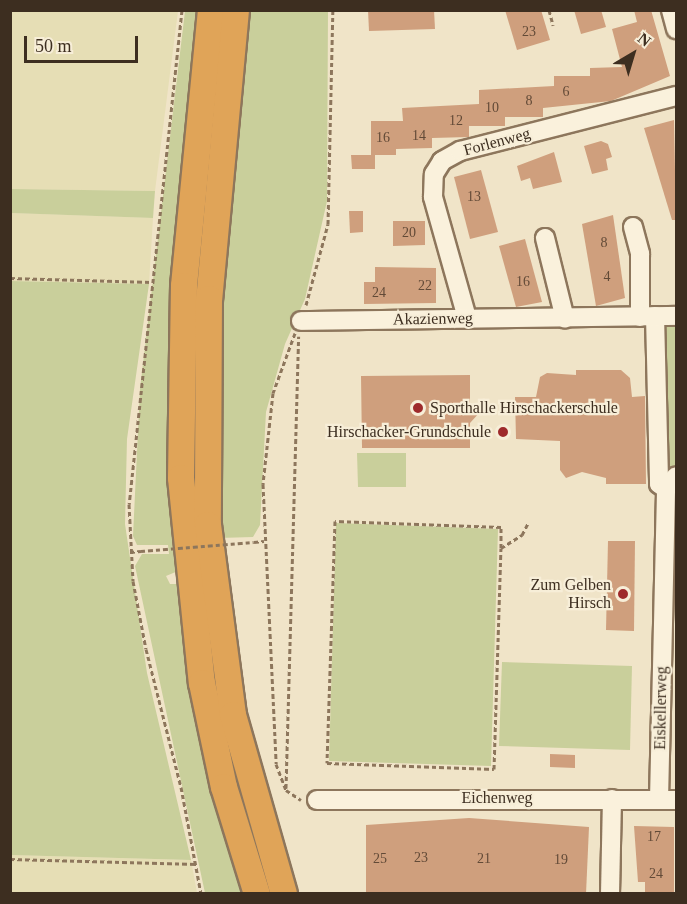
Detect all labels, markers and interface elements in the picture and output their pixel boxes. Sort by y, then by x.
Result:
scale bar [27,24,141,62]
house number: 23 [522,24,536,40]
north arrow [603,24,663,84]
text: N [635,29,654,50]
text: 50 m [35,36,72,56]
house number: 6 [562,84,570,100]
house number: 8 [526,93,532,109]
house number: 10 [485,100,499,116]
house number: 12 [449,113,463,129]
street label: Forlenweg [461,124,533,160]
house number: 14 [412,128,426,144]
house number: 16 [376,130,390,146]
house number: 13 [467,189,481,205]
house number: 20 [402,225,416,241]
house number: 8 [600,235,608,251]
house number: 4 [604,269,610,285]
house number: 16 [516,274,530,290]
house number: 22 [418,278,432,294]
house number: 24 [372,285,386,301]
street label: Akazienweg [393,309,473,329]
place label: Sporthalle Hirschackerschule [430,398,618,418]
marker: Sporthalle Hirschackerschule [411,401,425,415]
place label: Hirschacker-Grundschule [327,422,491,442]
marker: Hirschacker-Grundschule [496,425,510,439]
place label: Zum Gelben Hirsch [531,575,611,613]
marker: Zum Gelben Hirsch [616,587,630,601]
street label: Eiskellerweg [651,666,671,750]
street label: Eichenweg [461,788,533,808]
house number: 17 [647,829,661,845]
house number: 23 [414,850,428,866]
house number: 25 [373,851,387,867]
house number: 21 [477,851,491,867]
house number: 19 [554,852,568,868]
house number: 24 [649,866,663,882]

